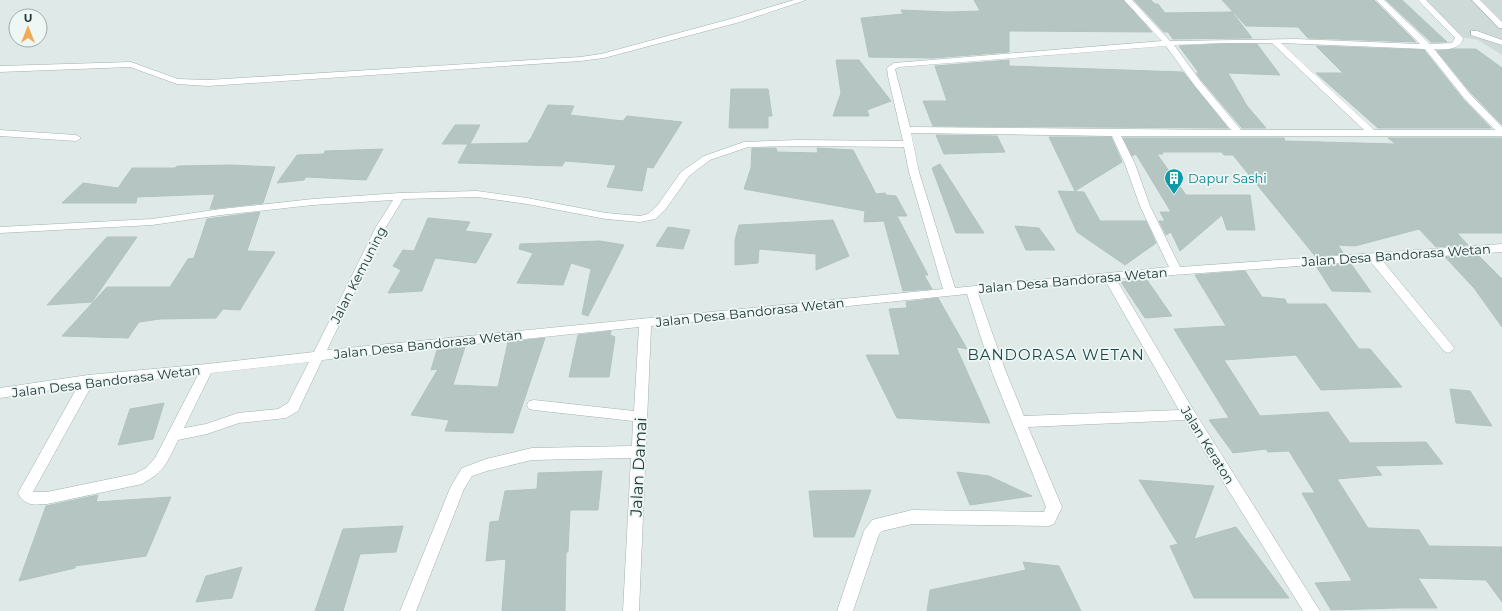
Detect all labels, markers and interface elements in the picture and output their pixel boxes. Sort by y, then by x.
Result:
north arrow [8,8,48,48]
text: U [24,11,32,25]
building icon: Dapur Sashi [1163,167,1185,195]
place label: Dapur Sashi [1188,170,1267,186]
street label: Jalan Kemuning [326,224,389,327]
street label: Jalan Desa Bandorasa Wetan [1300,240,1491,270]
street label: Jalan Desa Bandorasa Wetan [977,264,1168,296]
street label: Jalan Desa Bandorasa Wetan [654,294,845,330]
street label: Jalan Desa Bandorasa Wetan [332,326,523,362]
district label: BANDORASA WETAN [967,345,1145,364]
street label: Jalan Desa Bandorasa Wetan [10,362,201,401]
street label: Jalan Keraton [1177,402,1238,487]
street label: Jalan Damai [626,417,651,518]

